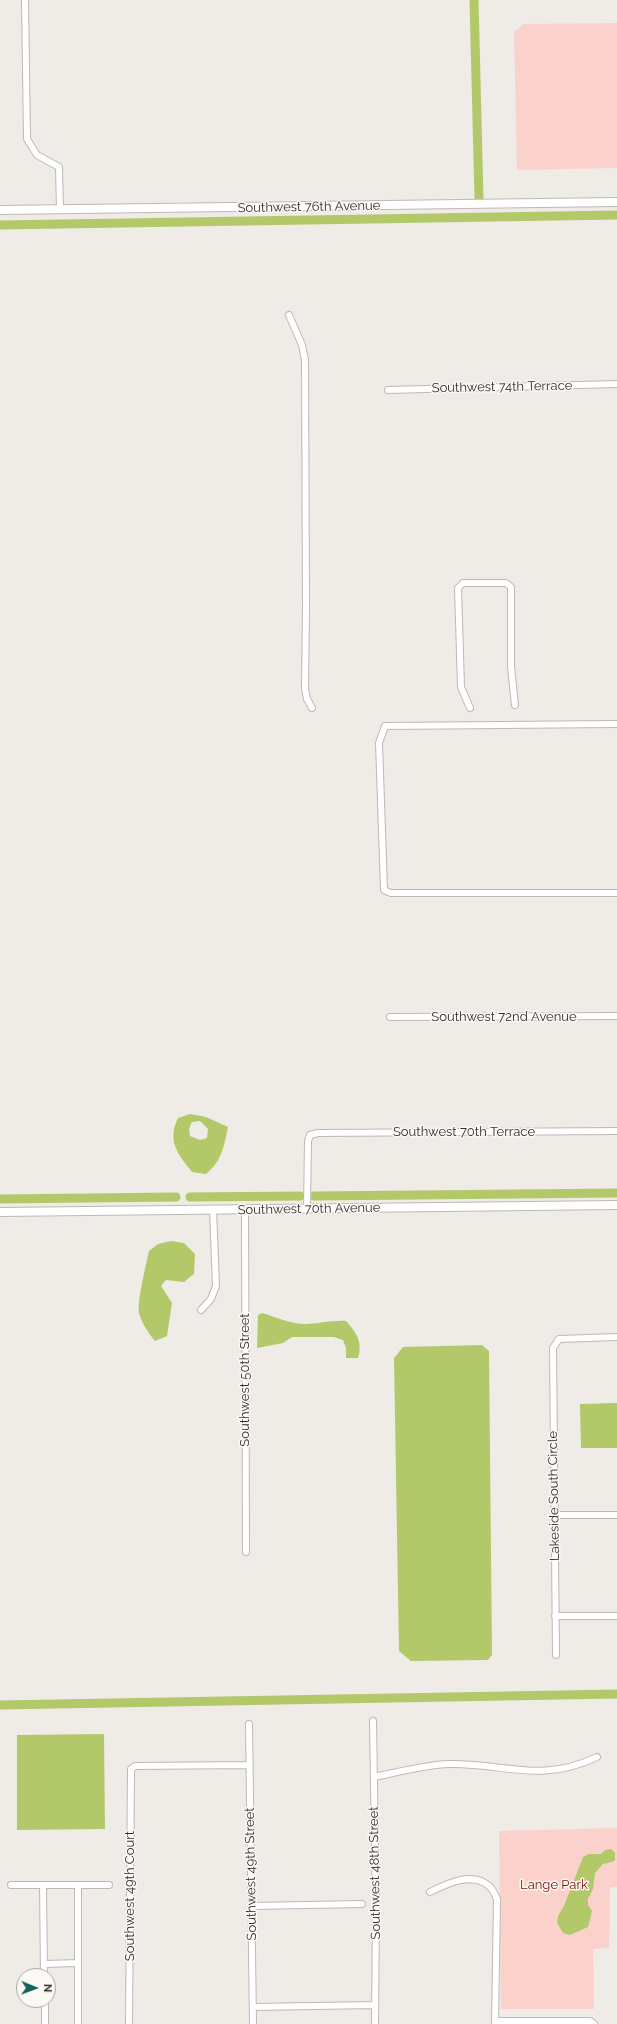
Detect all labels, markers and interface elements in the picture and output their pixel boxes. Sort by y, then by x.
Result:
street label: Southwest 76th Avenue [238,198,380,216]
street label: Southwest 74th Terrace [432,378,572,396]
street label: Southwest 72nd Avenue [431,1009,577,1025]
street label: Southwest 70th Terrace [393,1124,535,1140]
street label: Southwest 70th Avenue [237,1200,381,1218]
street label: Southwest 50th Street [237,1313,253,1447]
street label: Lakeside South Circle [545,1431,563,1561]
street label: Southwest 48th Street [366,1806,384,1940]
street label: Southwest 49th Street [242,1807,260,1941]
street label: Southwest 49th Court [122,1831,138,1961]
park label: Lange Park [520,1877,588,1893]
north arrow [16,1968,56,2008]
text: N [41,1984,54,1993]

